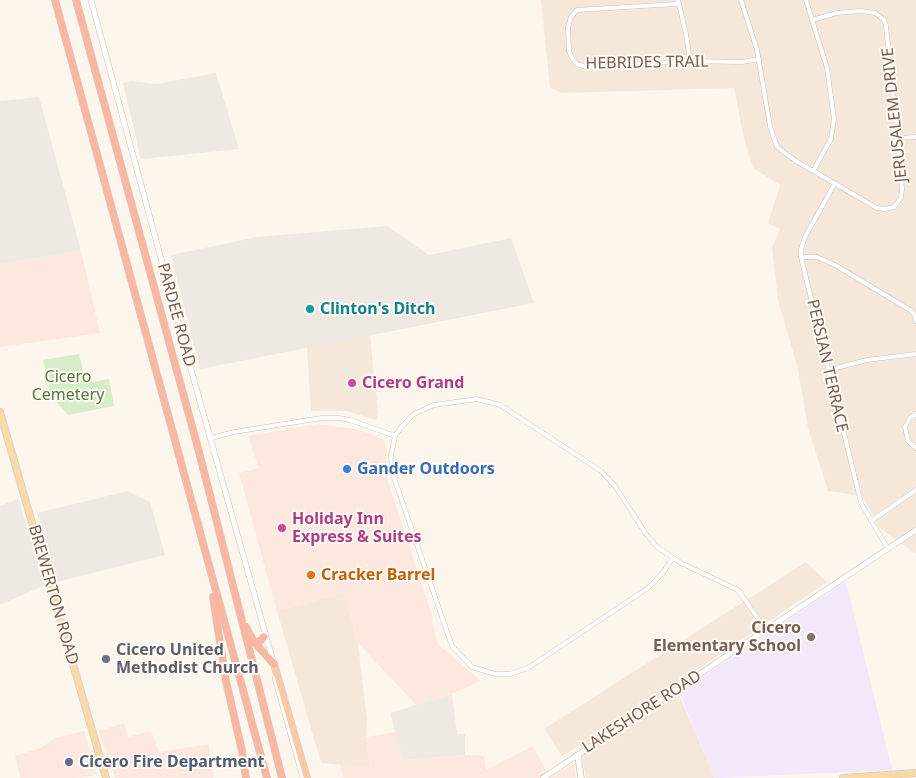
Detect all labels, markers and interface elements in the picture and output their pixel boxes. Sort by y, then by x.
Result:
street label: JERUSALEM DRIVE [878,47,912,183]
street label: HEBRIDES TRAIL [585,52,709,74]
street label: PARDEE ROAD [153,261,199,369]
street label: PERSIAN TERRACE [802,298,852,434]
place label: Clinton's Ditch [320,299,435,319]
marker: Clinton's Ditch [304,303,316,315]
park label: Cicero Cemetery [32,367,104,405]
place label: Cicero Grand [362,373,464,393]
marker: Cicero Grand [346,377,358,389]
place label: Gander Outdoors [357,459,495,479]
marker: Gander Outdoors [341,463,353,475]
place label: Holiday Inn Express & Suites [292,509,422,547]
marker: Holiday Inn Express & Suites [276,522,288,534]
street label: BREWERTON ROAD [24,523,82,667]
place label: Cracker Barrel [321,565,435,585]
marker: Cracker Barrel [305,569,317,581]
place label: Cicero Elementary School [653,618,801,656]
marker: Cicero Elementary School [805,631,817,643]
place label: Cicero United Methodist Church [116,640,259,678]
marker: Cicero United Methodist Church [100,653,112,665]
street label: LAKESHORE ROAD [579,666,705,758]
place label: Cicero Fire Department [79,752,265,772]
marker: Cicero Fire Department [63,756,75,768]

